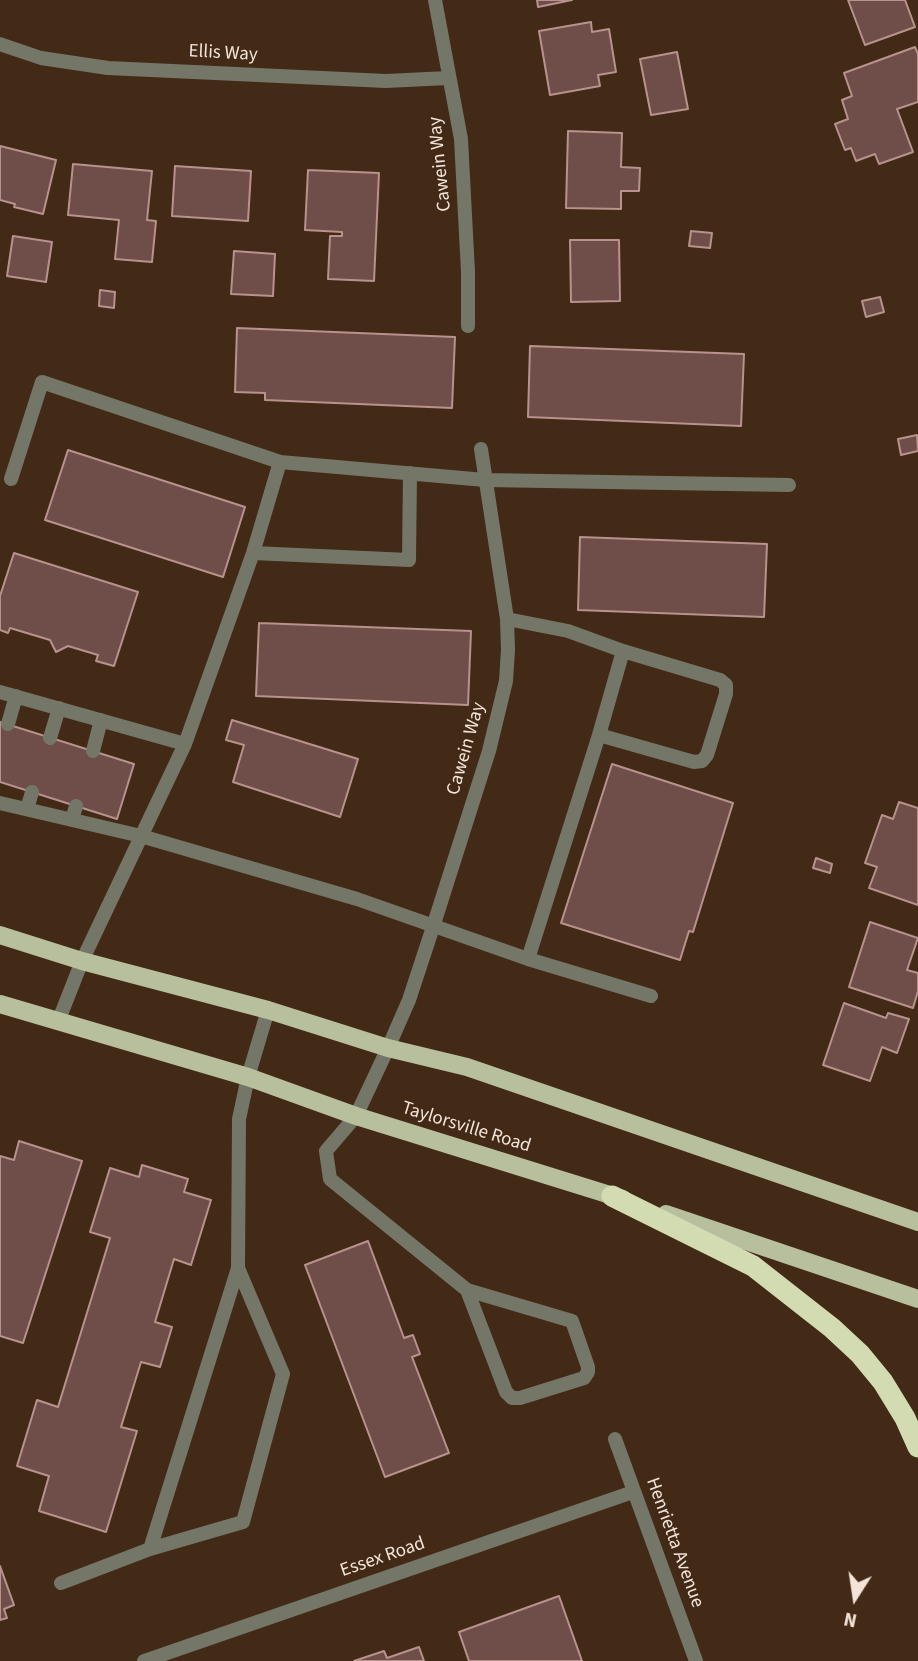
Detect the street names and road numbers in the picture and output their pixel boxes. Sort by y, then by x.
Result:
street label: Ellis Way [188,41,258,67]
street label: Cawein Way [425,115,457,213]
street label: Cawein Way [443,700,491,798]
street label: Taylorsville Road [399,1097,533,1159]
street label: Henrietta Avenue [640,1475,708,1611]
street label: Essex Road [338,1533,428,1583]

